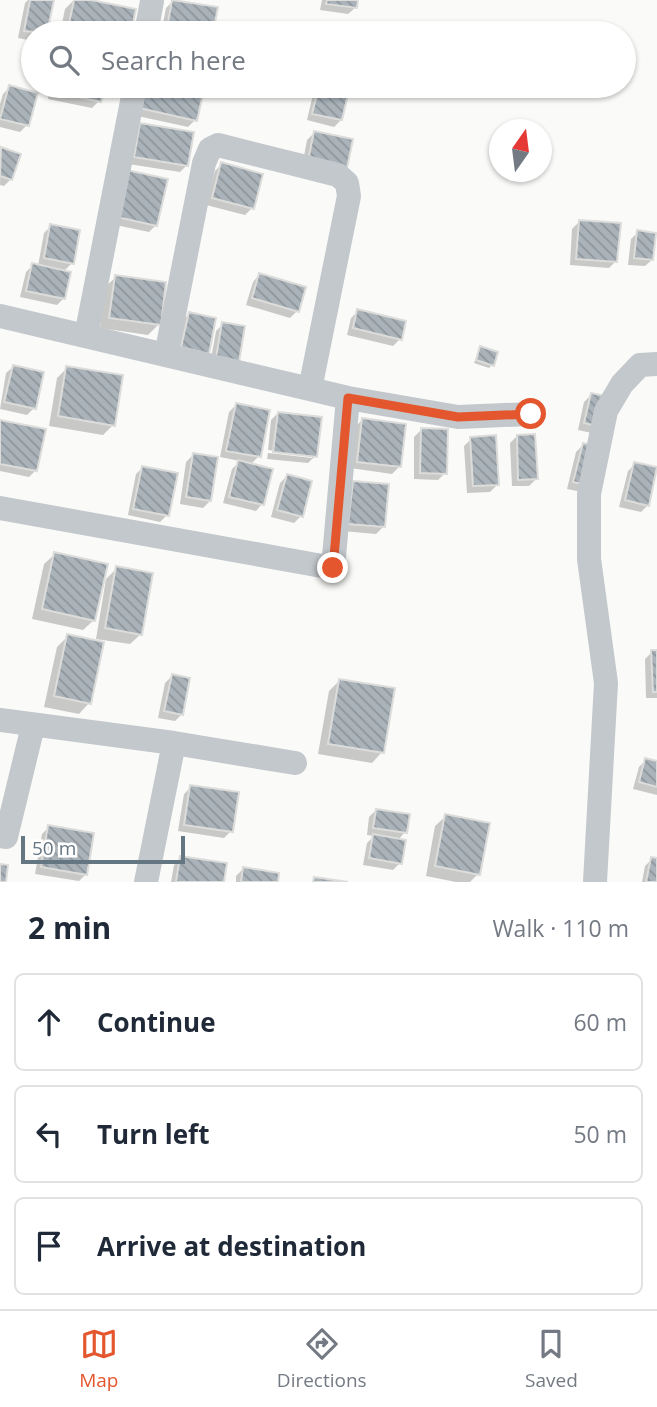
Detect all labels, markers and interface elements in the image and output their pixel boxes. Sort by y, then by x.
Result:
search box [21,21,636,98]
icon: search [45,41,83,79]
text: Search here [101,42,246,78]
north arrow [489,119,552,182]
route start [515,398,546,429]
route end [317,552,348,583]
scale bar [21,833,186,865]
text: 50 m [32,835,76,861]
text: 2 min [28,907,111,948]
text: Walk · 110 m [492,912,629,944]
icon: ahead [30,1003,68,1041]
text: Continue [97,1004,216,1040]
text: 60 m [573,1006,627,1038]
icon: left [30,1115,68,1153]
text: Turn left [97,1116,209,1152]
text: 50 m [573,1118,627,1150]
icon: arrive [30,1227,68,1265]
text: Arrive at destination [97,1228,366,1264]
tab: Map [79,1325,118,1393]
tab: Directions [277,1325,367,1393]
tab: Saved [525,1325,578,1393]

